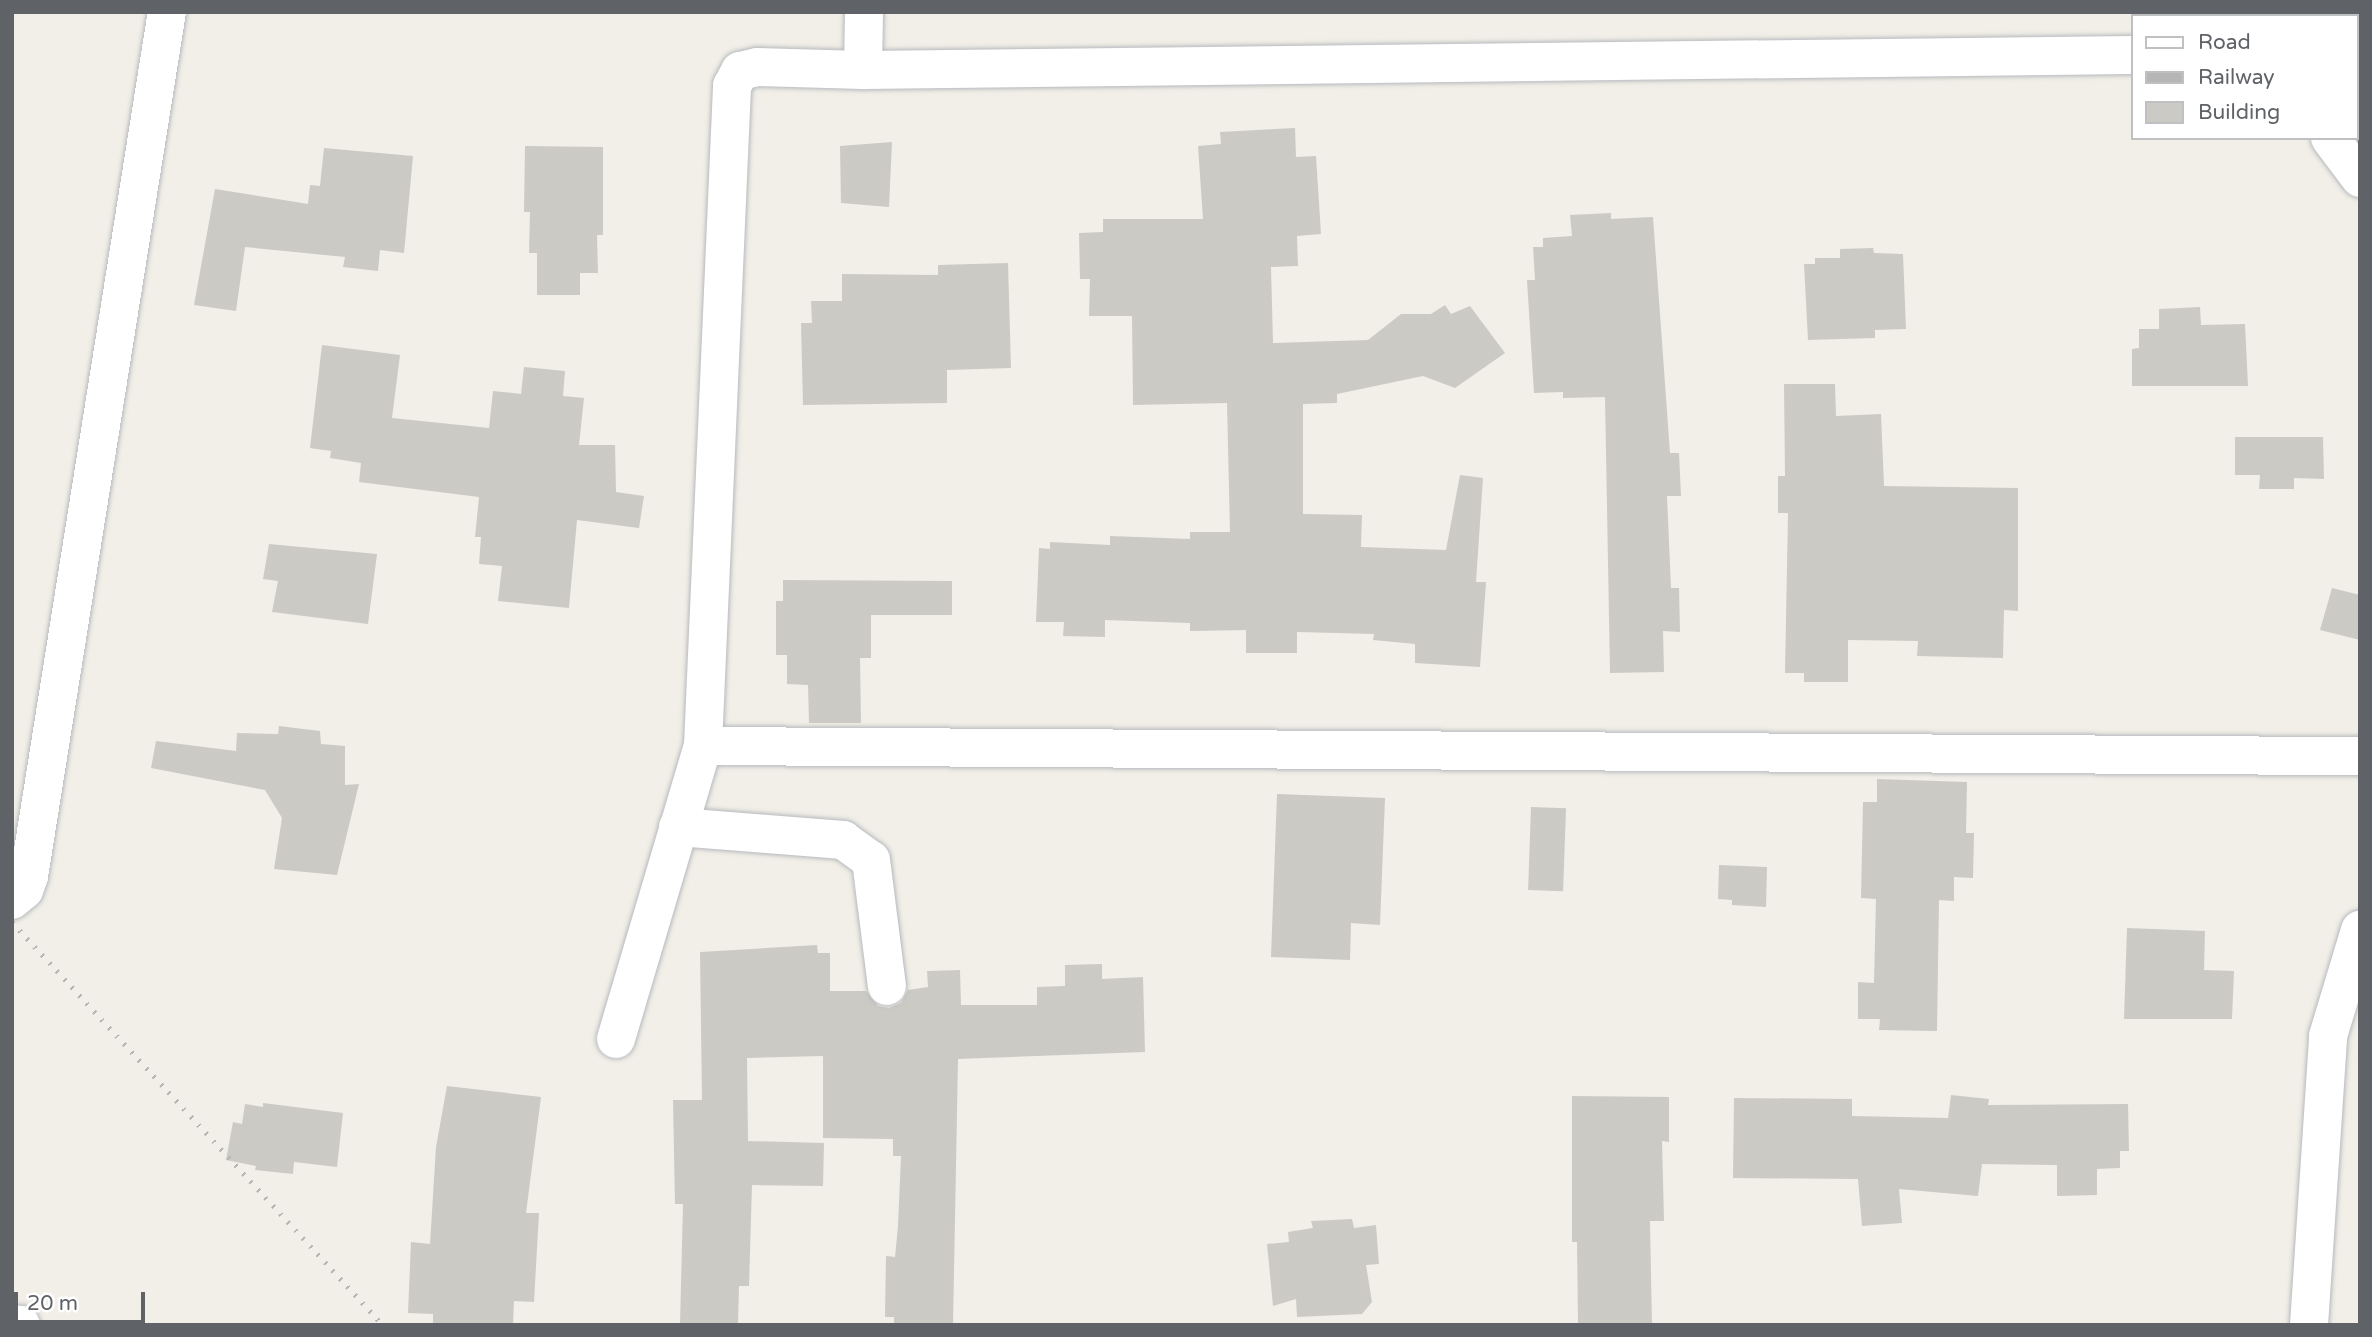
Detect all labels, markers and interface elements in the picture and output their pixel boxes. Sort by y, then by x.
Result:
legend [2130,14,2358,140]
text: Road [2198,30,2251,55]
text: Railway [2198,65,2275,90]
text: Building [2198,100,2280,125]
scale bar [18,1278,149,1322]
text: 20 m [27,1291,78,1316]

